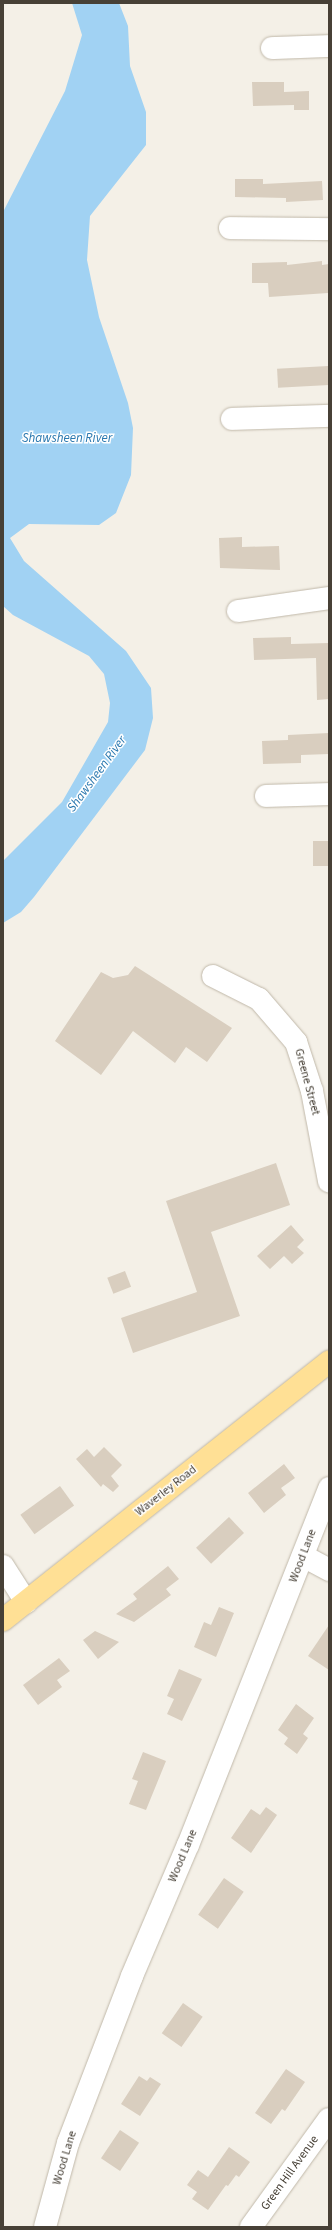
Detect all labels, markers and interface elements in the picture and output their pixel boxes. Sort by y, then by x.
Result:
water label: Shawsheen River [22,430,112,446]
water label: Shawsheen River [64,733,130,815]
street label: Greene Street [291,1047,323,1117]
street label: Waverley Road [132,1463,200,1519]
street label: Wood Lane [286,1527,320,1585]
street label: Wood Lane [165,1827,201,1885]
street label: Wood Lane [50,2129,80,2187]
street label: Green Hill Avenue [258,2133,322,2213]

